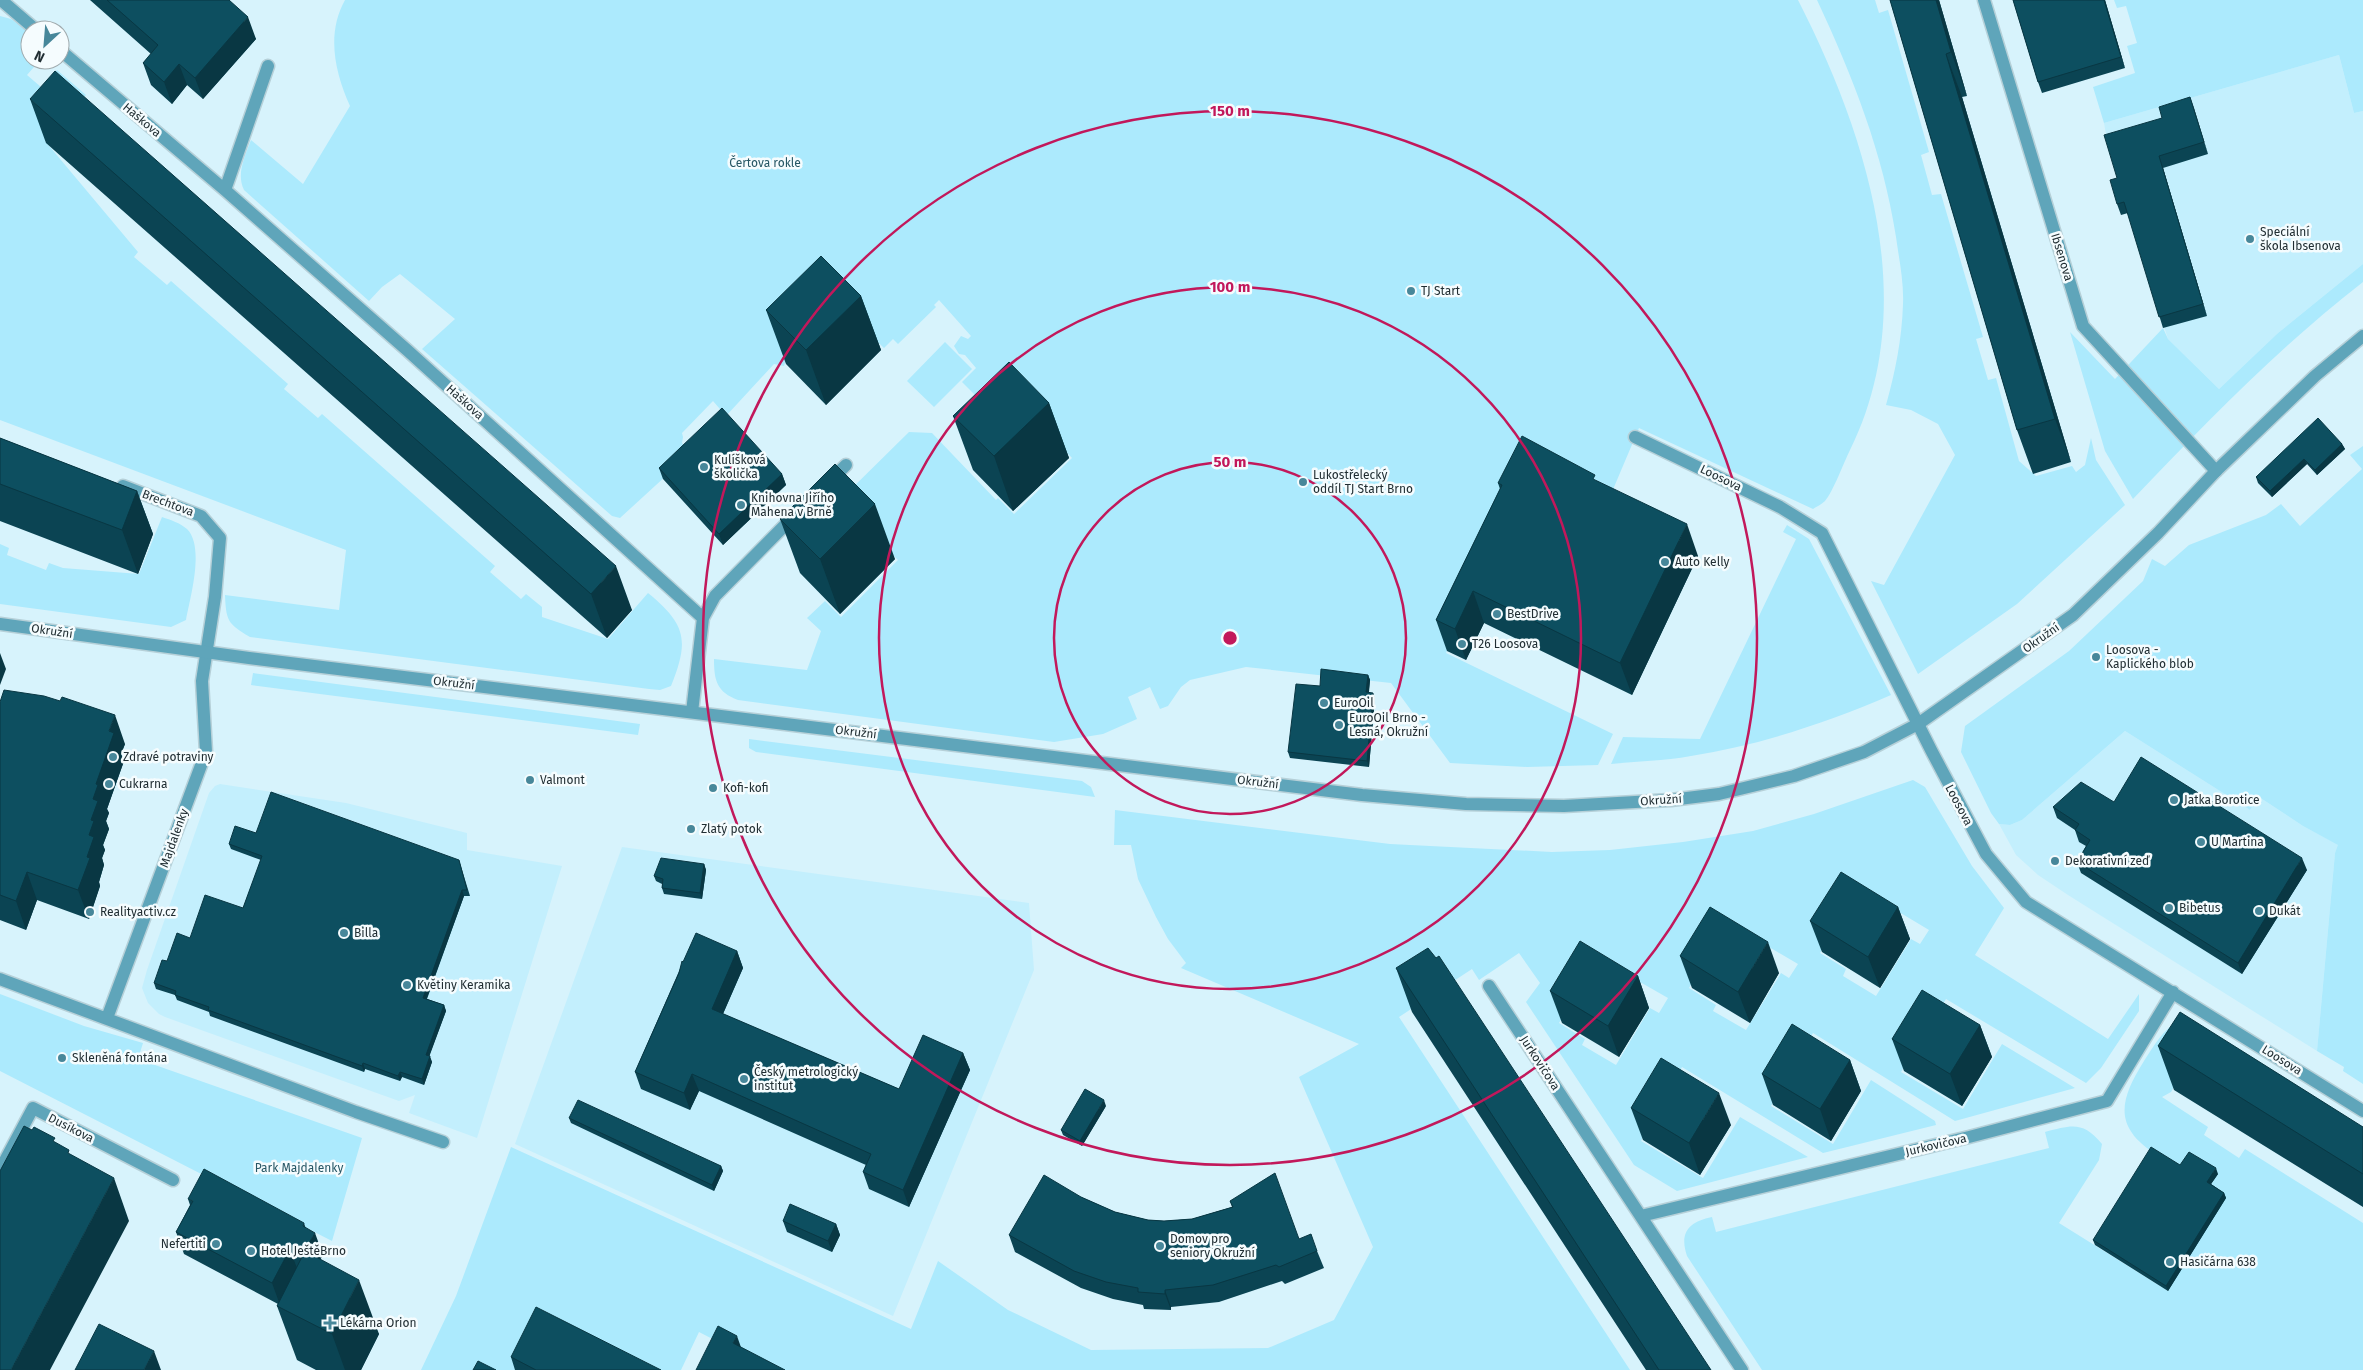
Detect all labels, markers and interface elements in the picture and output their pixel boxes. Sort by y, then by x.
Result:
north arrow [20,20,70,70]
text: N [32,47,47,66]
street label: Haškova [120,100,164,140]
text: 150 m [1210,102,1250,120]
park label: Čertova rokle [729,155,801,170]
place label: Speciální škola Ibsenova [2260,225,2341,253]
street label: Ibsenova [2048,232,2076,282]
marker: Speciální škola Ibsenova [2244,233,2256,245]
text: 100 m [1210,278,1250,296]
place label: TJ Start [1421,284,1461,298]
marker: TJ Start [1405,285,1417,297]
street label: Haškova [443,382,487,422]
place label: Kulíšková školička [714,453,766,481]
text: 50 m [1213,453,1247,471]
marker: Kulíšková školička [698,461,710,473]
street label: Loosova [1698,462,1744,494]
place label: Lukostřelecký oddíl TJ Start Brno [1313,468,1413,496]
marker: Lukostřelecký oddíl TJ Start Brno [1297,476,1309,488]
street label: Brechtova [140,487,196,519]
place label: Knihovna Jiřího Mahena v Brně [751,491,834,519]
marker: Knihovna Jiřího Mahena v Brně [735,499,747,511]
place label: Auto Kelly [1675,555,1730,569]
marker: Auto Kelly [1659,556,1671,568]
place label: BestDrive [1507,607,1559,621]
marker: BestDrive [1491,608,1503,620]
street label: Okružní [2020,620,2063,656]
street label: Okružní [30,621,74,641]
centre of rings [1221,629,1239,647]
place label: T26 Loosova [1472,637,1538,651]
marker: T26 Loosova [1456,638,1468,650]
place label: Loosova - Kaplického blob [2106,643,2194,671]
marker: Loosova - Kaplického blob [2090,651,2102,663]
street label: Okružní [432,674,476,693]
place label: EuroOil [1334,696,1374,710]
marker: EuroOil [1318,697,1330,709]
place label: EuroOil Brno - Lesná, Okružní [1349,711,1429,739]
marker: EuroOil Brno - Lesná, Okružní [1333,719,1345,731]
street label: Okružní [834,723,878,742]
place label: Zdravé potraviny [123,750,214,764]
marker: Zdravé potraviny [107,751,119,763]
place label: Valmont [540,773,585,787]
street label: Okružní [1236,773,1280,792]
marker: Valmont [524,774,536,786]
place label: Cukrarna [119,777,168,791]
marker: Cukrarna [103,778,115,790]
place label: Kofi-kofi [723,781,769,795]
marker: Kofi-kofi [707,782,719,794]
street label: Loosova [1942,782,1976,828]
street label: Okružní [1640,792,1683,808]
place label: Jatka Borotice [2184,793,2260,807]
marker: Jatka Borotice [2168,794,2180,806]
street label: Majdalenky [157,806,191,869]
place label: Zlatý potok [701,822,763,836]
marker: Zlatý potok [685,823,697,835]
place label: U Martina [2211,835,2264,849]
marker: U Martina [2195,836,2207,848]
place label: Dekorativní zeď [2065,854,2150,868]
marker: Dekorativní zeď [2049,855,2061,867]
place label: Bibetus [2179,901,2221,915]
marker: Bibetus [2163,902,2175,914]
place label: Dukát [2269,904,2301,918]
place label: Realityactiv.cz [100,905,176,919]
marker: Dukát [2253,905,2265,917]
marker: Realityactiv.cz [84,906,96,918]
place label: Billa [354,926,378,940]
marker: Billa [338,927,350,939]
place label: Květiny Keramika [417,978,510,992]
marker: Květiny Keramika [401,979,413,991]
street label: Jurkovičova [1517,1033,1563,1093]
street label: Loosova [2259,1042,2305,1078]
place label: Skleněná fontána [72,1051,167,1065]
marker: Skleněná fontána [56,1052,68,1064]
place label: Český metrologický institut [754,1064,858,1093]
marker: Český metrologický institut [738,1073,750,1085]
street label: Dusíkova [46,1111,96,1145]
street label: Jurkovičova [1904,1131,1968,1159]
park label: Park Majdalenky [255,1161,343,1175]
place label: Domov pro seniory Okružní [1170,1232,1256,1260]
place label: Nefertiti [161,1237,206,1251]
marker: Nefertiti [210,1238,222,1250]
marker: Domov pro seniory Okružní [1154,1240,1166,1252]
place label: Hotel JeštěBrno [261,1244,346,1258]
marker: Hotel JeštěBrno [245,1245,257,1257]
place label: Hasičárna 638 [2180,1255,2256,1269]
marker: Hasičárna 638 [2164,1256,2176,1268]
place label: Lékárna Orion [340,1316,416,1330]
marker: Lékárna Orion [324,1317,336,1329]

